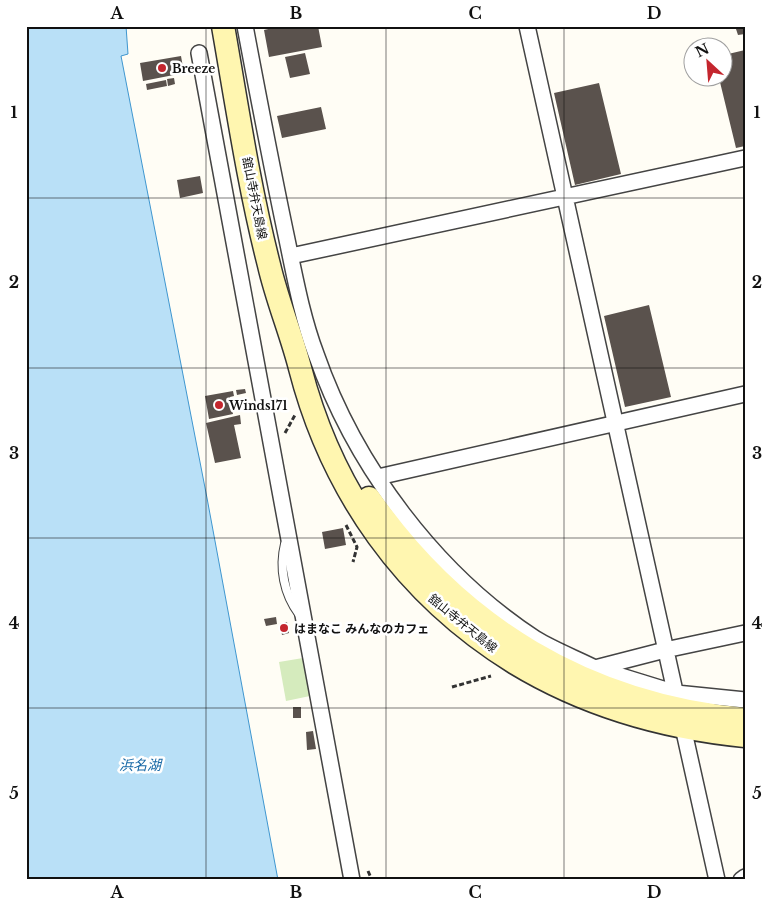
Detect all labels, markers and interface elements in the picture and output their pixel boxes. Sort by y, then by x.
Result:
text: A [110,3,125,23]
text: B [290,3,303,23]
text: C [468,3,482,23]
text: D [647,3,661,23]
north arrow [684,38,734,88]
text: N [692,39,712,61]
place label: Breeze [172,61,215,76]
marker: Breeze [156,62,168,74]
text: 1 [11,102,18,122]
text: 1 [754,102,761,122]
street label: 舘山寺弁天島線 [240,155,270,241]
text: 2 [9,272,19,292]
text: 2 [752,272,762,292]
place label: Winds171 [228,398,287,413]
marker: Winds171 [213,399,225,411]
text: 3 [9,443,19,463]
text: 3 [752,443,762,463]
street label: 舘山寺弁天島線 [426,591,500,655]
text: 4 [9,613,19,633]
text: 4 [752,613,762,633]
place label: はまなこ みんなのカフェ [294,621,429,636]
marker: はまなこ みんなのカフェ [278,622,290,634]
water label: 浜名湖 [119,756,163,774]
text: 5 [9,783,19,803]
text: 5 [752,783,762,803]
text: A [110,882,125,902]
text: B [290,882,303,902]
text: C [468,882,482,902]
text: D [647,882,661,902]

